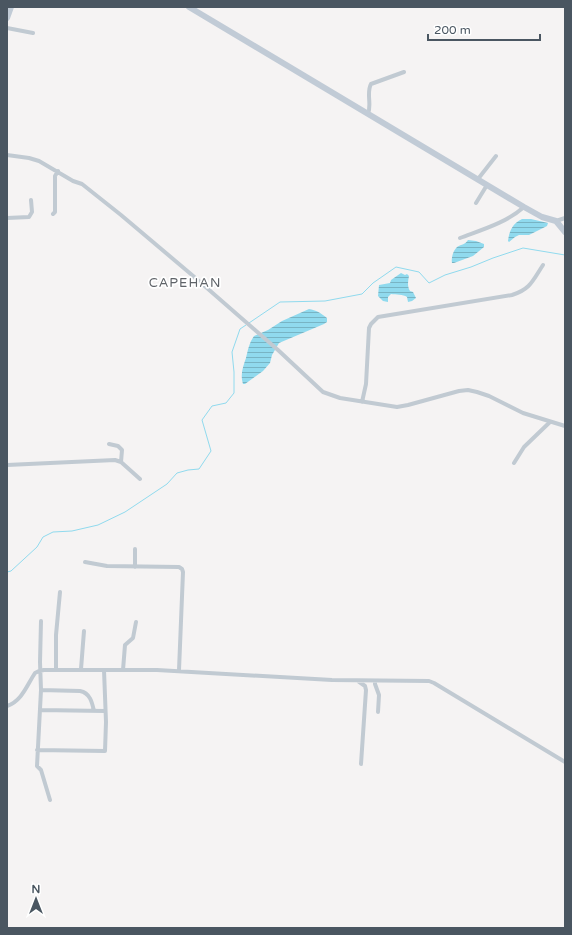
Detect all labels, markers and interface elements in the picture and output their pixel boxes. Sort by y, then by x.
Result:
scale bar [428,16,540,42]
text: 200 m [434,23,471,37]
district label: CAPEHAN [149,275,221,291]
north arrow [16,879,56,919]
text: N [32,883,40,896]

